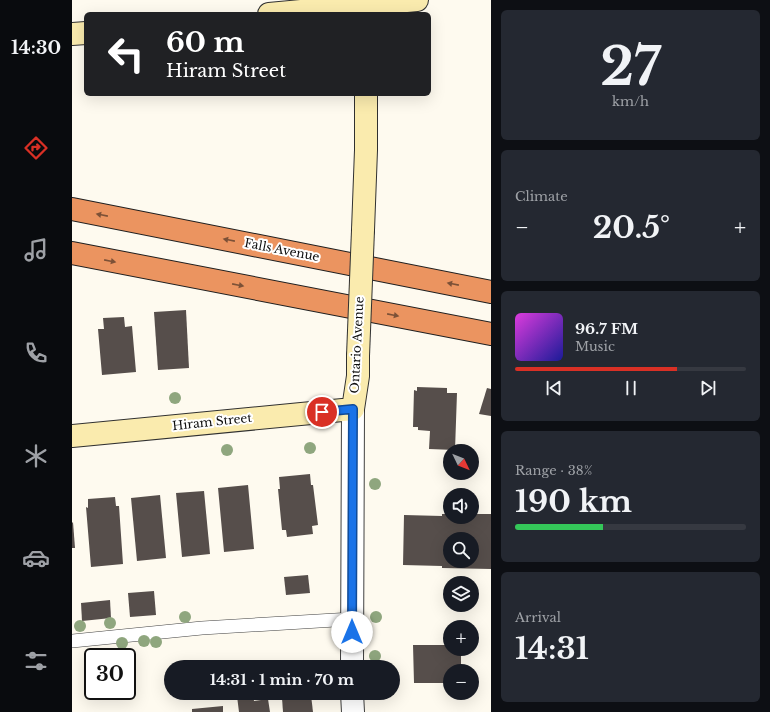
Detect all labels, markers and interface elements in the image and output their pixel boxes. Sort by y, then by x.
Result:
text: 60 m [166,25,244,60]
icon: left [100,28,152,80]
text: 27 [600,35,661,99]
text: 14:30 [11,37,61,59]
text: Hiram Street [166,60,286,82]
text: km/h [612,93,649,110]
icon: directions [22,134,50,162]
text: Climate [515,188,568,205]
text: 20.5° [593,209,670,246]
one-way arrow [95,211,108,217]
text: − [515,214,529,241]
text: + [734,214,746,241]
street label: Falls Avenue [243,235,321,264]
icon: music [22,236,50,264]
one-way arrow [223,237,235,243]
one-way arrow [104,258,116,264]
one-way arrow [447,281,459,287]
one-way arrow [232,283,244,289]
street label: Ontario Avenue [346,296,367,394]
one-way arrow [387,313,399,319]
text: 96.7 FM [575,319,638,338]
text: Music [575,338,615,355]
icon: phone [22,339,50,367]
icon: previous [543,377,565,399]
icon: pause [620,377,642,399]
icon: next [697,377,719,399]
pin [305,395,339,429]
icon: arrive [311,401,333,423]
street label: Hiram Street [171,410,253,433]
icon: climate [22,442,50,470]
north arrow [443,444,479,480]
map controls [443,444,479,700]
text: Range · 38% [515,462,592,479]
text: 190 km [515,483,632,520]
button: sound [443,488,479,524]
button: search [443,532,479,568]
icon: car [22,544,50,572]
button: layers [443,576,479,612]
text: Arrival [515,609,561,626]
position arrow [331,611,373,653]
button: + [443,620,479,656]
text: 14:31 [515,630,589,667]
icon: filters [22,647,50,675]
speed limit sign: 30 [84,648,136,700]
button: − [443,664,479,700]
text: 14:31 · 1 min · 70 m [210,670,354,689]

